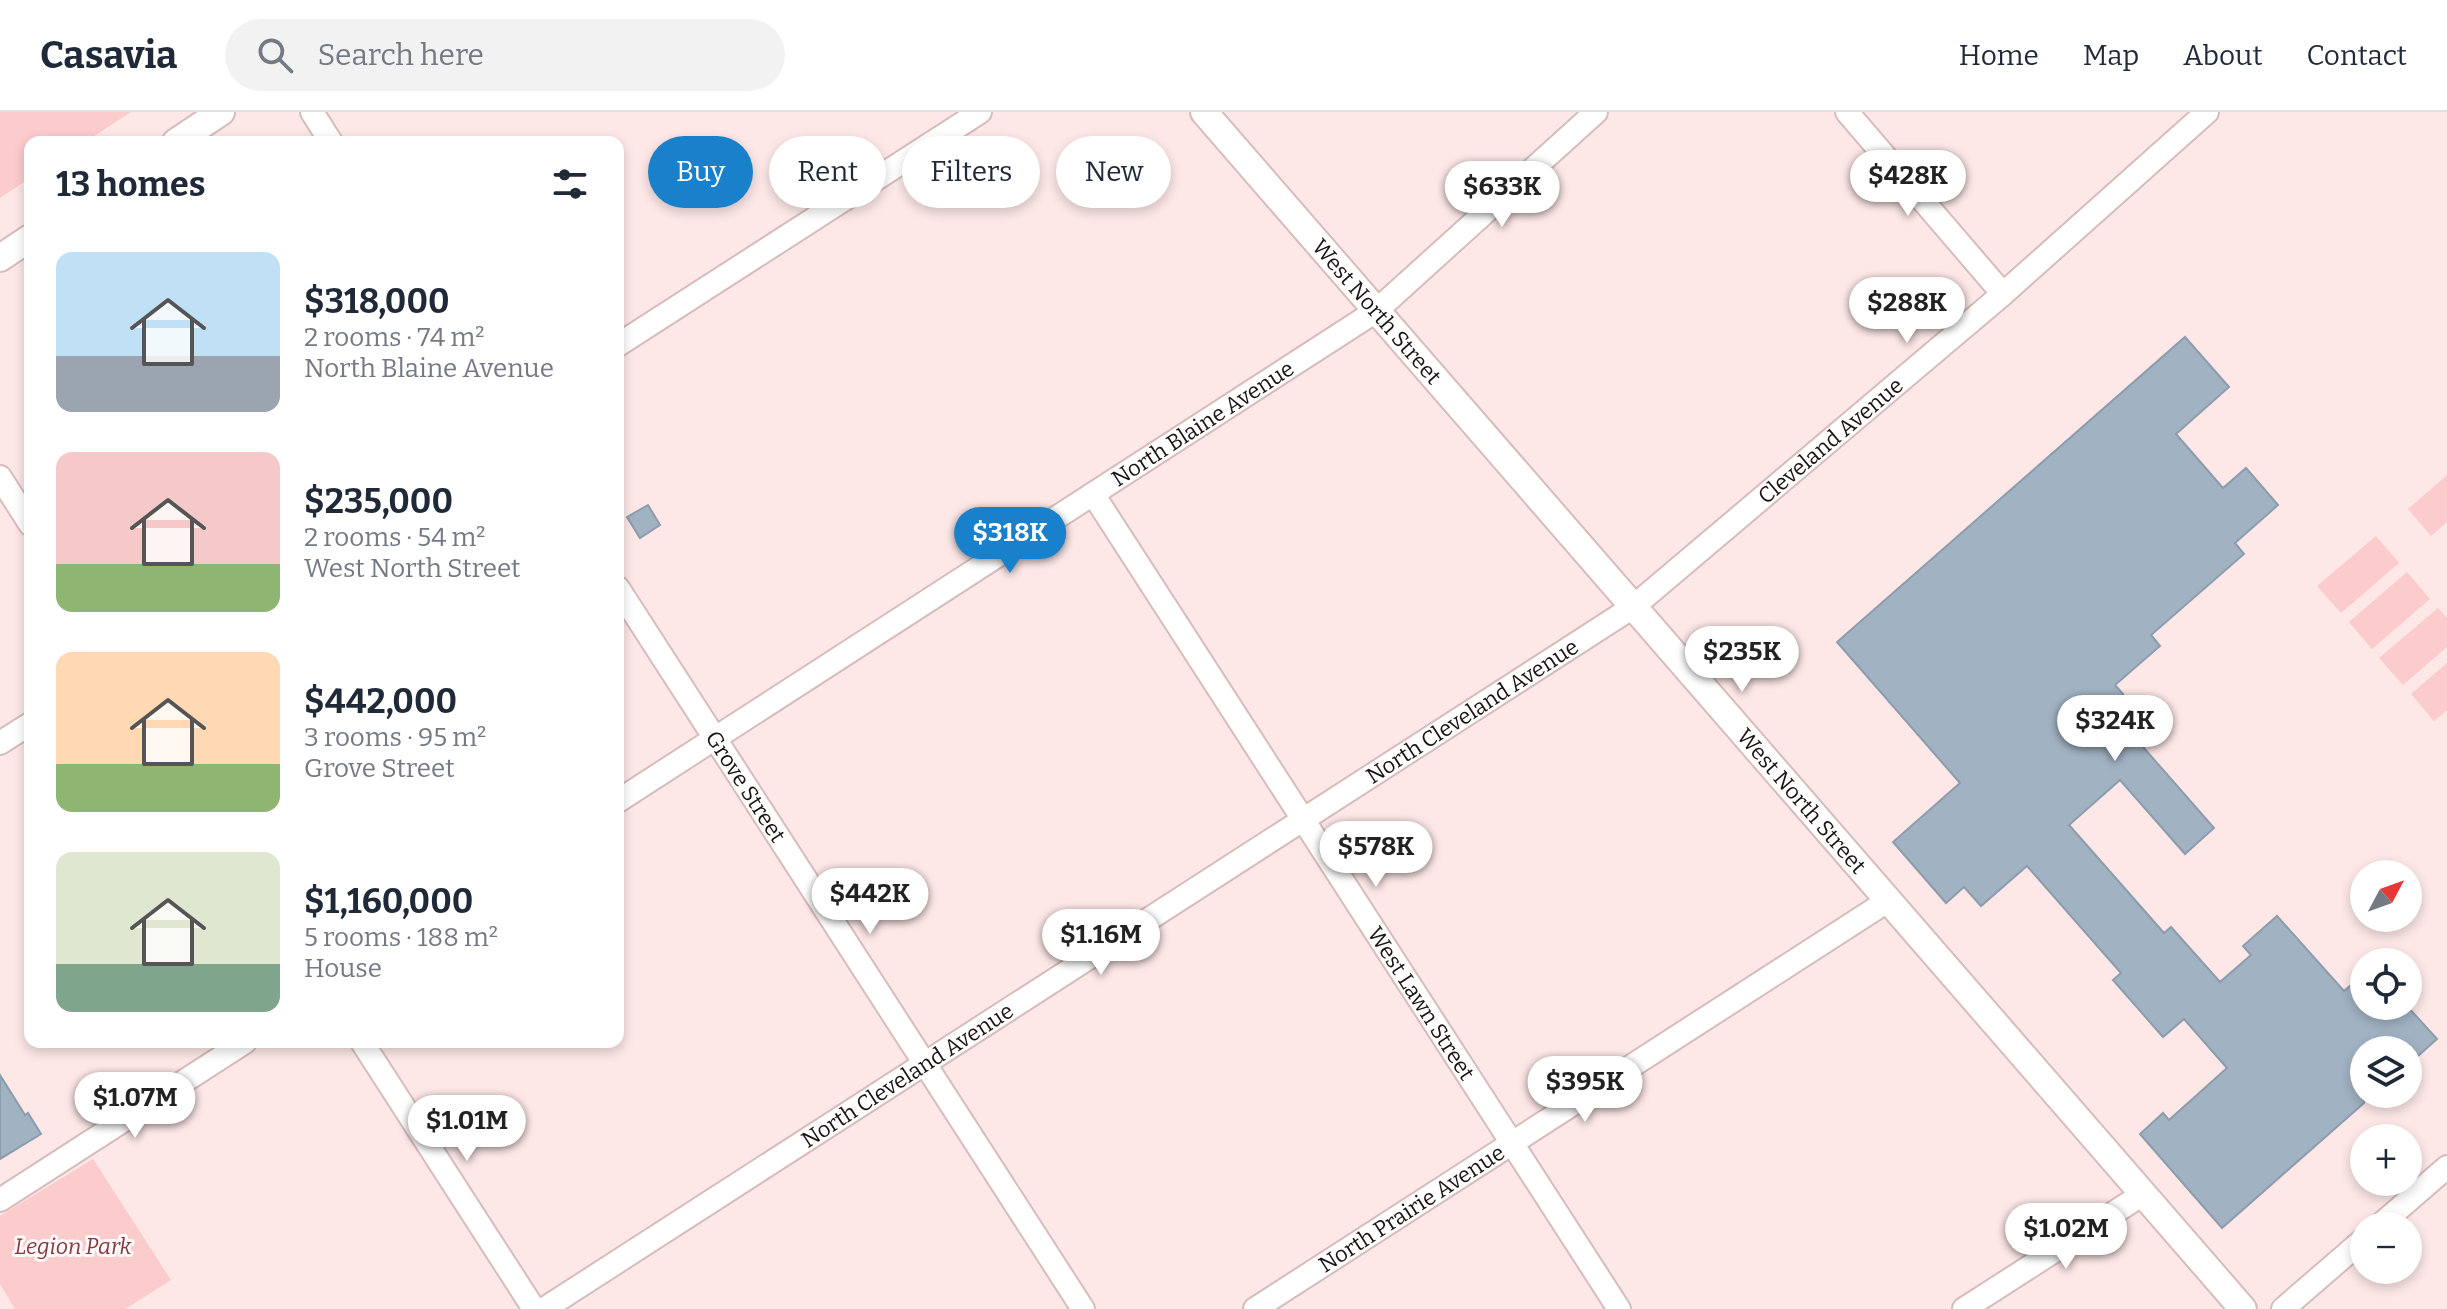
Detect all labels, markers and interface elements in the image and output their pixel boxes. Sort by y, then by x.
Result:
search box [225,19,785,91]
text: Casavia [40,32,177,78]
icon: search [253,33,297,77]
text: Search here [317,37,484,73]
text: Home [1959,39,2039,72]
text: Map [2083,39,2139,72]
text: About [2183,39,2263,72]
text: Contact [2307,39,2407,72]
chip: Buy [648,136,753,208]
chip: Rent [769,136,886,208]
chip: Filters [902,136,1040,208]
chip: New [1056,136,1171,208]
pin: $428K [1852,150,1964,218]
text: $428K [1868,160,1948,191]
pin: $633K [1446,161,1558,229]
icon: filters [548,162,592,206]
text: 13 homes [56,164,205,205]
text: $633K [1463,171,1541,202]
street label: West North Street [1307,233,1447,389]
pin: $288K [1851,277,1963,345]
text: $318,000 [304,281,450,322]
icon: home [120,284,216,380]
text: $288K [1867,287,1947,318]
text: 2 rooms · 74 m² [304,322,484,353]
text: North Blaine Avenue [304,353,554,384]
street label: North Blaine Avenue [1106,354,1299,492]
street label: Cleveland Avenue [1752,371,1908,509]
text: $235,000 [304,481,453,522]
icon: home [120,484,216,580]
pin: $318K [954,507,1066,575]
text: $318K [972,517,1048,548]
text: 2 rooms · 54 m² [304,522,486,553]
text: West North Street [304,553,521,584]
pin: $235K [1686,626,1798,694]
street label: North Cleveland Avenue [1361,633,1583,789]
text: $235K [1703,636,1781,667]
text: $442,000 [304,681,457,722]
icon: home [120,684,216,780]
pin: $324K [2059,695,2171,763]
text: $324K [2075,705,2155,736]
text: 3 rooms · 95 m² [304,722,486,753]
street label: West North Street [1732,723,1872,879]
street label: Grove Street [700,725,792,847]
text: Grove Street [304,753,455,784]
pin: $578K [1320,821,1432,889]
text: $578K [1338,831,1414,862]
north arrow [2350,860,2422,932]
map controls [2350,860,2422,1284]
pin: $442K [814,868,926,936]
text: $442K [829,878,911,909]
text: $1,160,000 [304,881,473,922]
icon: home [120,884,216,980]
pin: $1.16M [1036,909,1166,977]
text: $1.16M [1060,919,1142,950]
street label: West Lawn Street [1362,921,1481,1085]
text: 5 rooms · 188 m² [304,922,498,953]
button: locate [2350,948,2422,1020]
text: House [304,953,382,984]
street label: North Cleveland Avenue [796,997,1018,1153]
button: layers [2350,1036,2422,1108]
pin: $395K [1529,1056,1641,1124]
text: $395K [1546,1066,1624,1097]
pin: $1.07M [70,1072,200,1140]
text: $1.07M [92,1082,178,1113]
pin: $1.01M [402,1095,532,1163]
text: $1.01M [426,1105,508,1136]
button: + [2350,1124,2422,1196]
street label: North Prairie Avenue [1313,1138,1509,1278]
pin: $1.02M [2001,1203,2131,1271]
button: − [2350,1212,2422,1284]
text: $1.02M [2023,1213,2109,1244]
park label: Legion Park [14,1233,133,1260]

